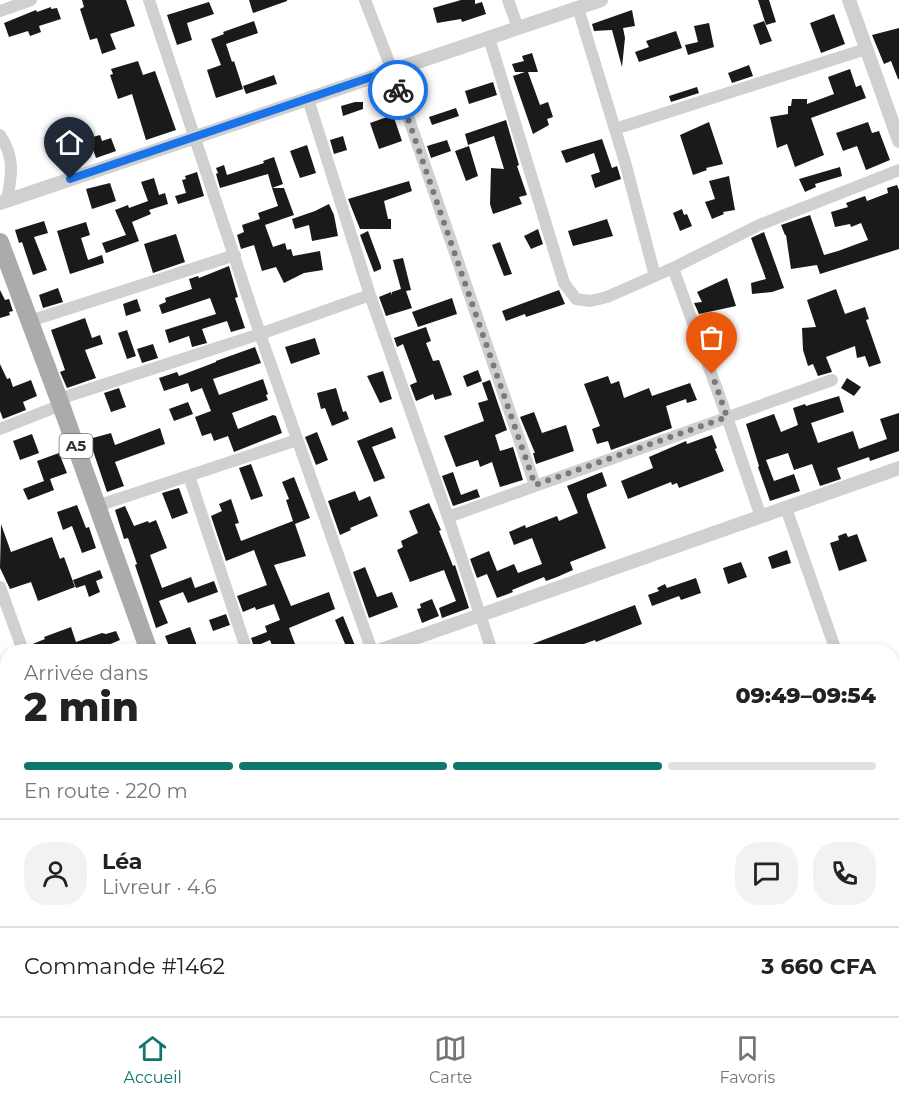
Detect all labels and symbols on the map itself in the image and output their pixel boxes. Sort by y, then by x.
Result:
courier [368,60,428,120]
pin [44,117,95,179]
pin [686,312,737,374]
road number: A5 [60,434,92,458]

